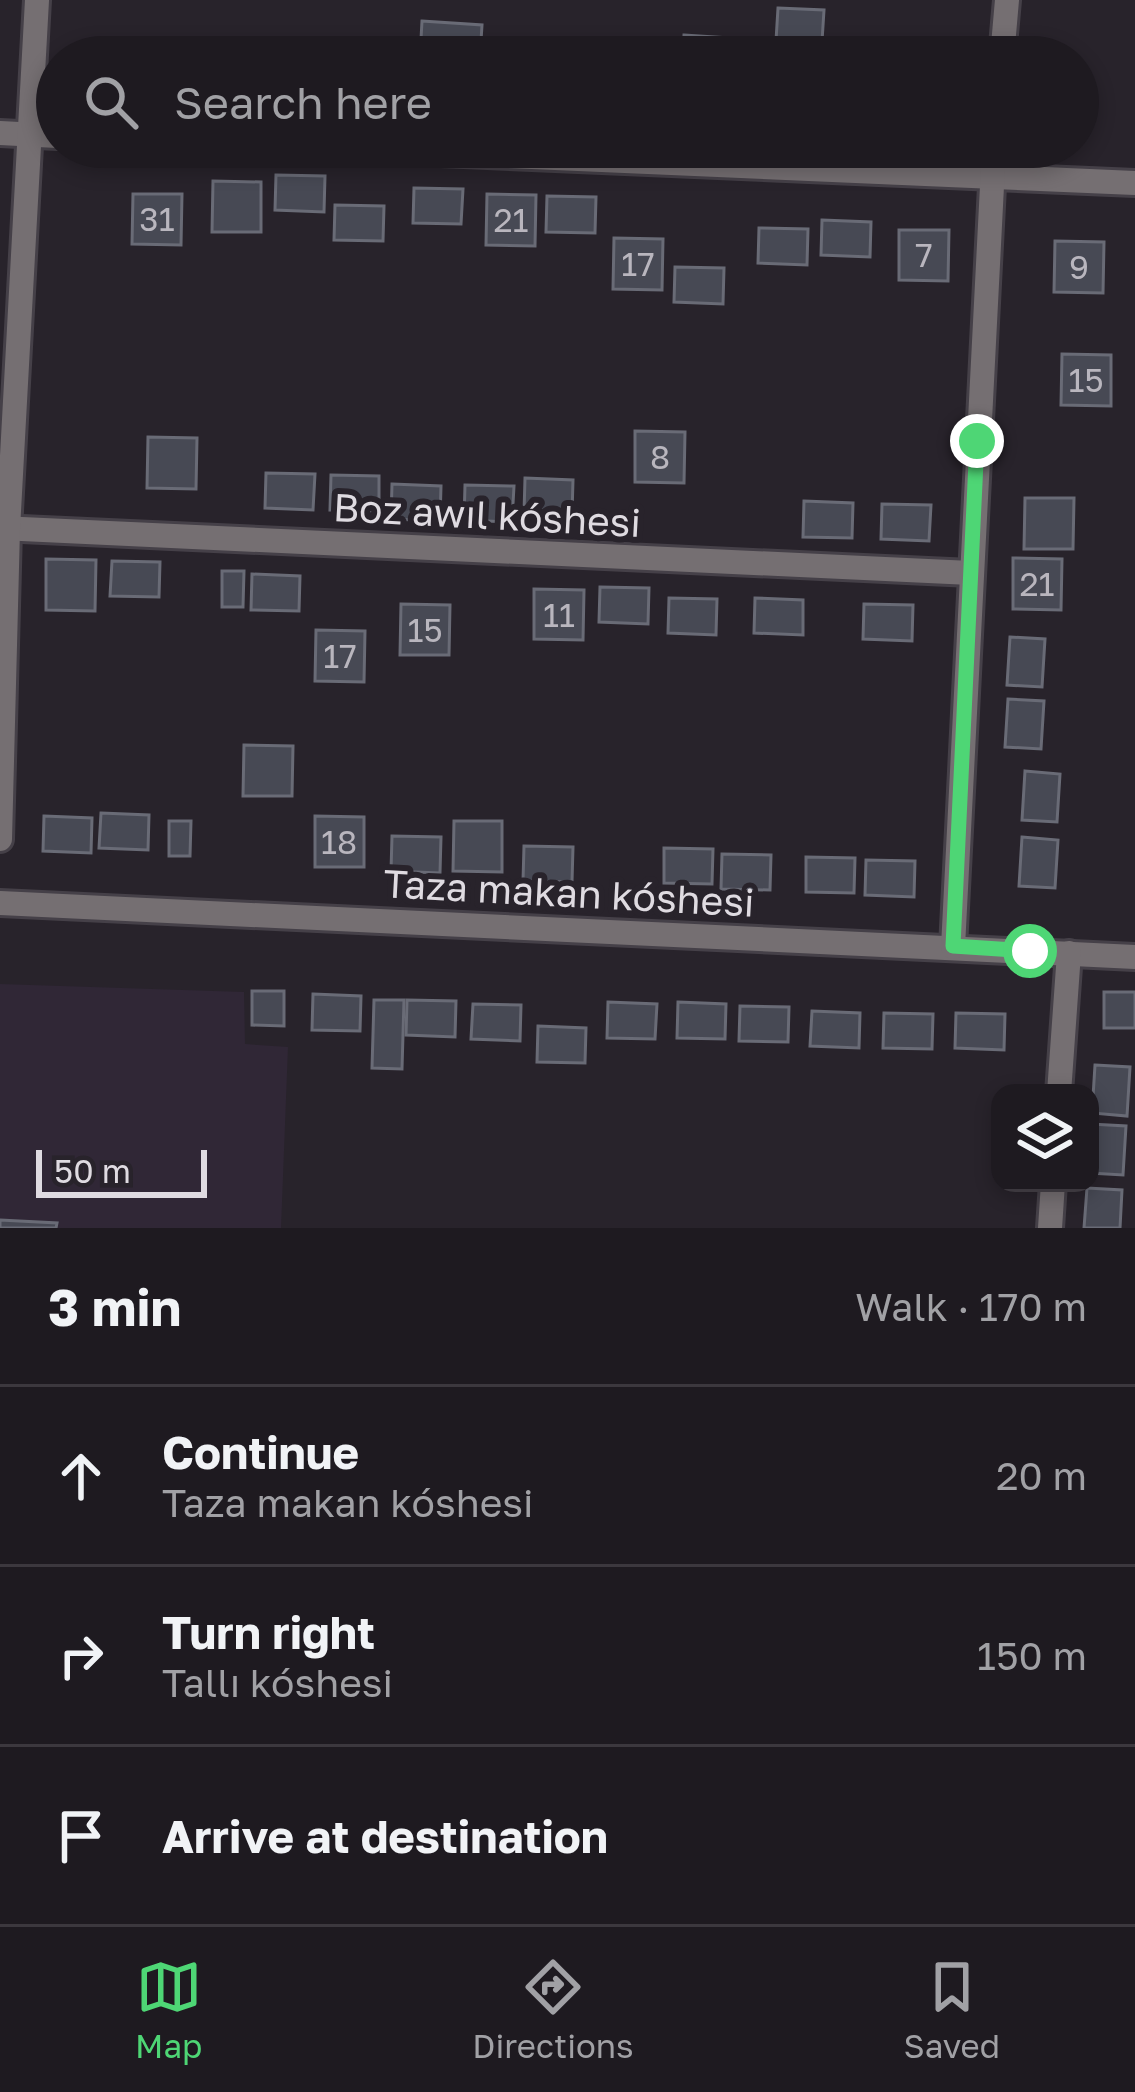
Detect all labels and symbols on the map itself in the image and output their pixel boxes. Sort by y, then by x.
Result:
house number: 31 [139,199,175,238]
house number: 21 [493,200,529,239]
house number: 7 [915,235,933,274]
house number: 17 [621,244,655,283]
house number: 9 [1069,247,1089,286]
house number: 15 [1068,360,1104,399]
route end [950,414,1004,468]
house number: 8 [650,437,670,476]
street label: Boz awıl kóshesi [332,483,642,546]
house number: 21 [1019,564,1055,603]
house number: 11 [543,595,575,634]
house number: 15 [407,610,443,649]
house number: 17 [323,636,357,675]
house number: 18 [321,822,357,861]
street label: Taza makan kóshesi [382,859,756,926]
route start [1003,924,1057,978]
scale bar [36,1144,207,1197]

